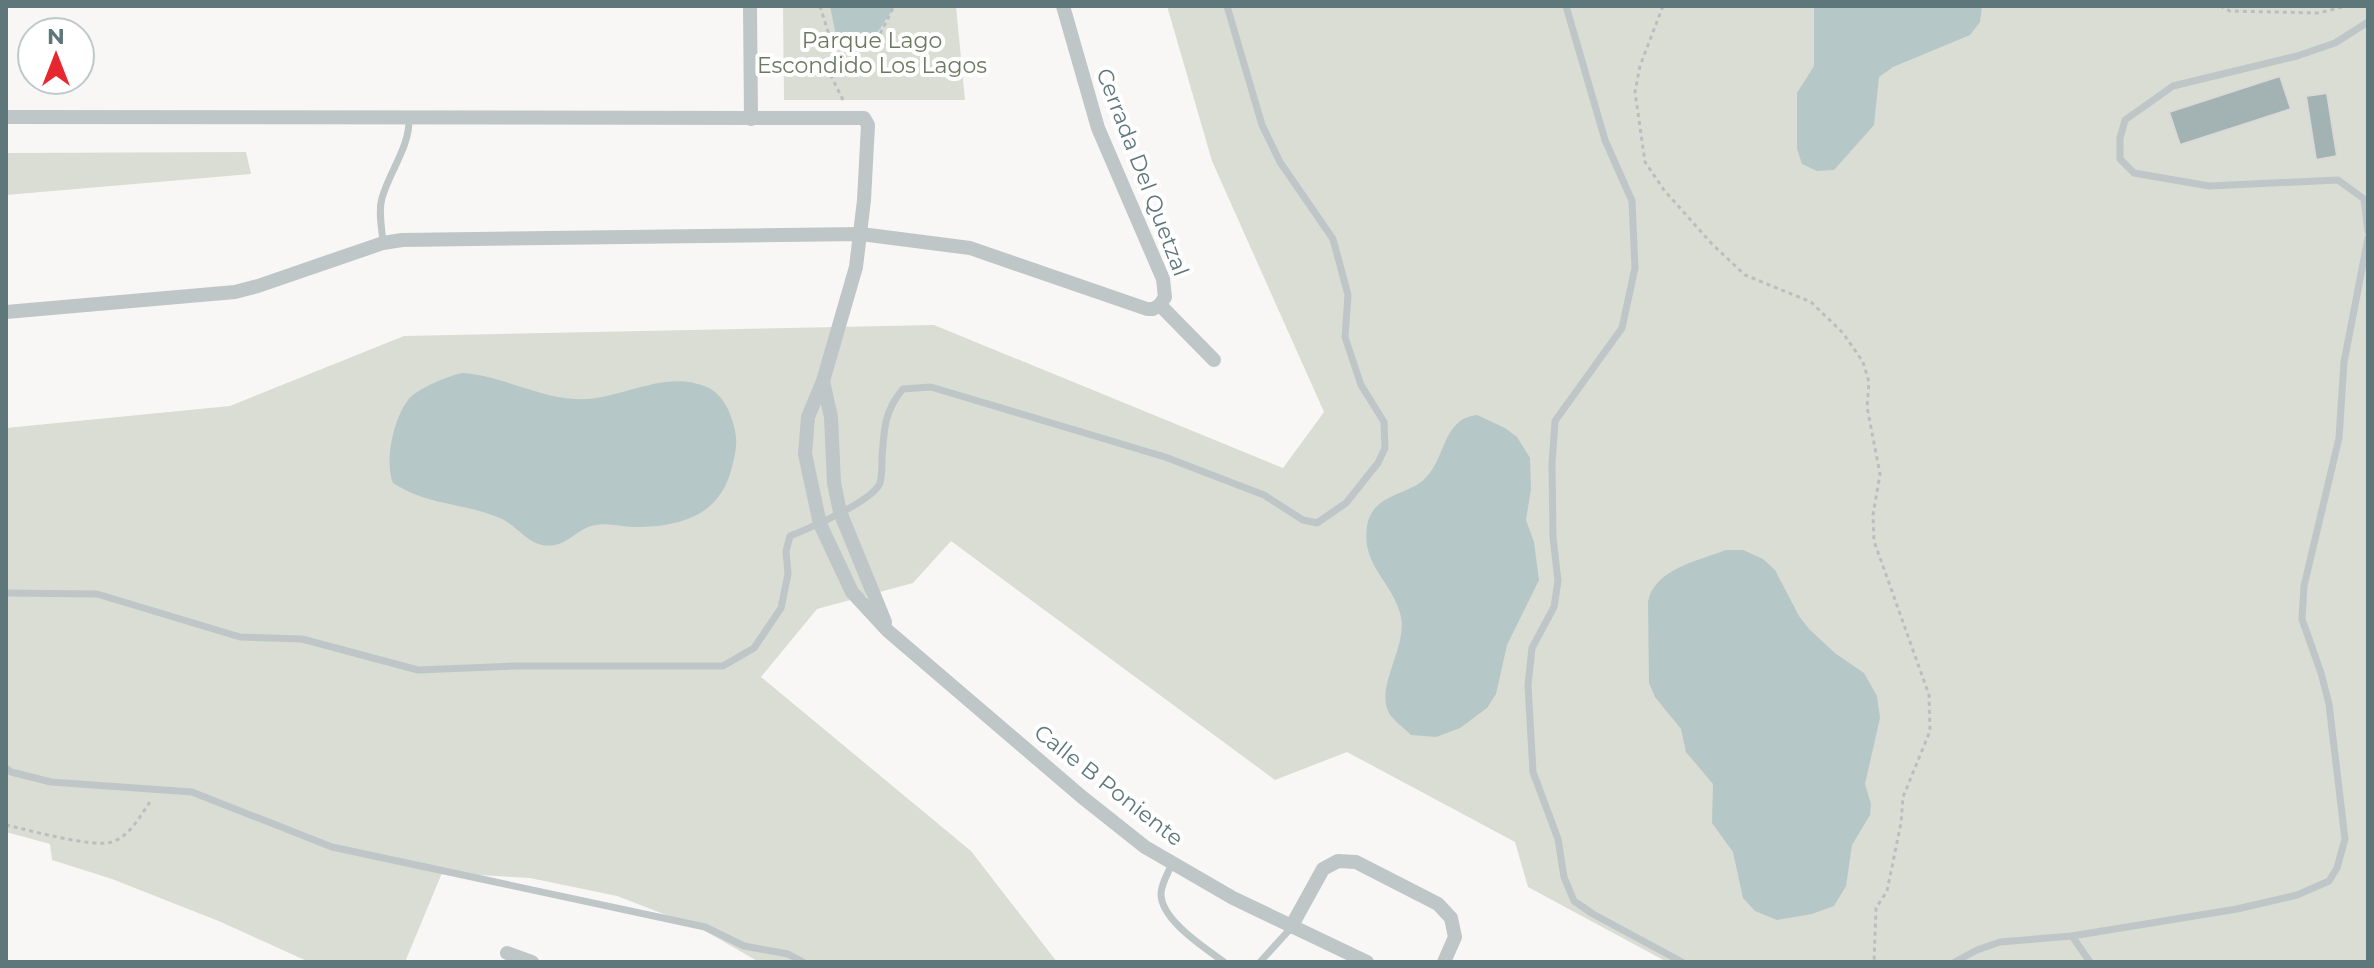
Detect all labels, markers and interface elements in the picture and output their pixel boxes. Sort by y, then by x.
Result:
north arrow [16,16,96,96]
text: N [47,23,65,50]
park label: Parque Lago Escondido Los Lagos [757,27,987,79]
street label: Cerrada Del Quetzal [1090,64,1195,280]
street label: Calle B Poniente [1029,719,1189,852]

